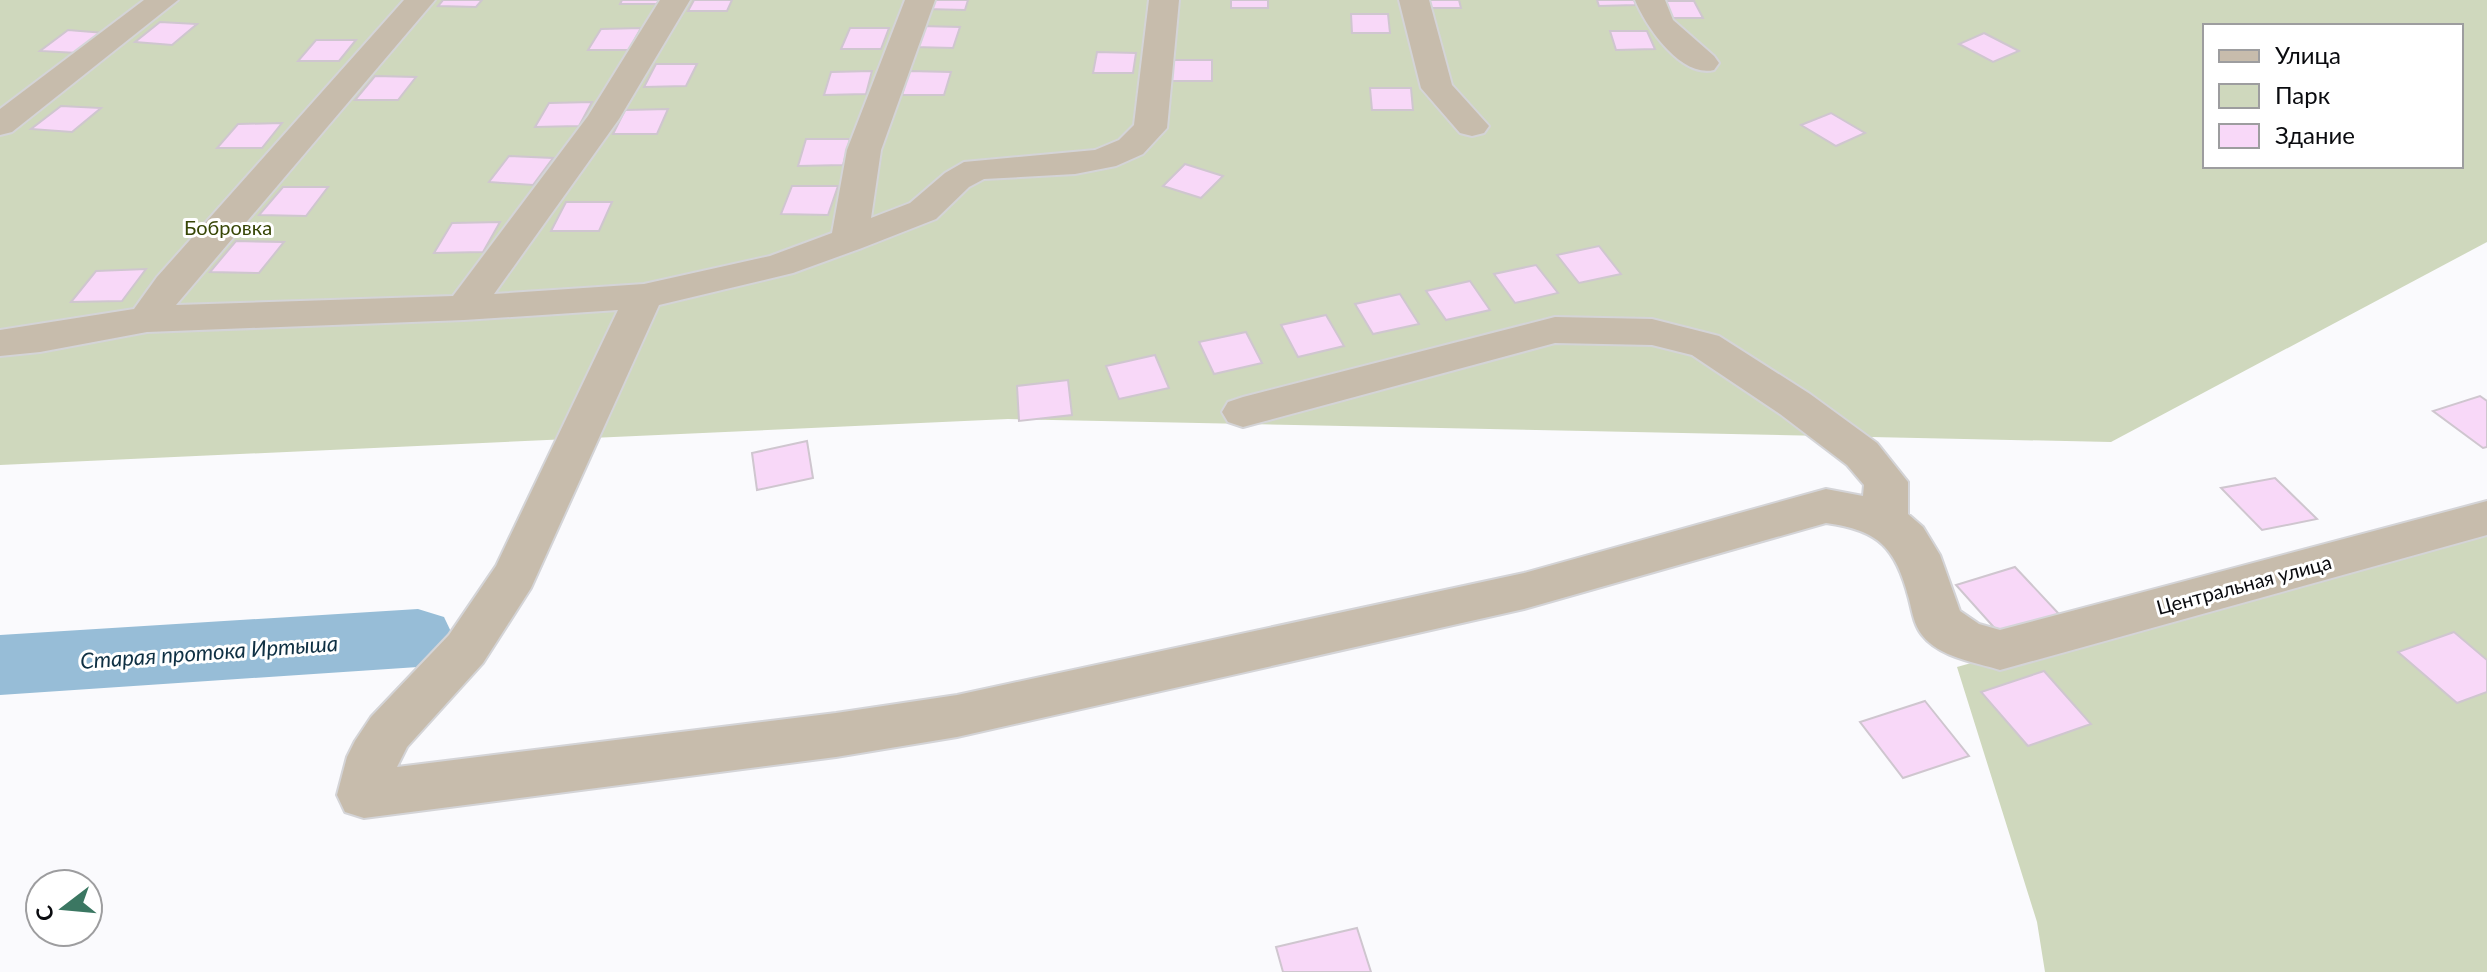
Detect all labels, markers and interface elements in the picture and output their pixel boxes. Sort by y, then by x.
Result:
legend [2203,24,2463,168]
text: Улица [2275,40,2341,69]
text: Парк [2275,80,2331,109]
text: Здание [2275,120,2355,149]
park label: Бобровка [184,215,272,239]
street label: Центральная улица [2154,549,2334,619]
water label: Старая протока Иртыша [79,629,339,674]
north arrow [24,868,104,948]
text: С [29,903,59,924]

